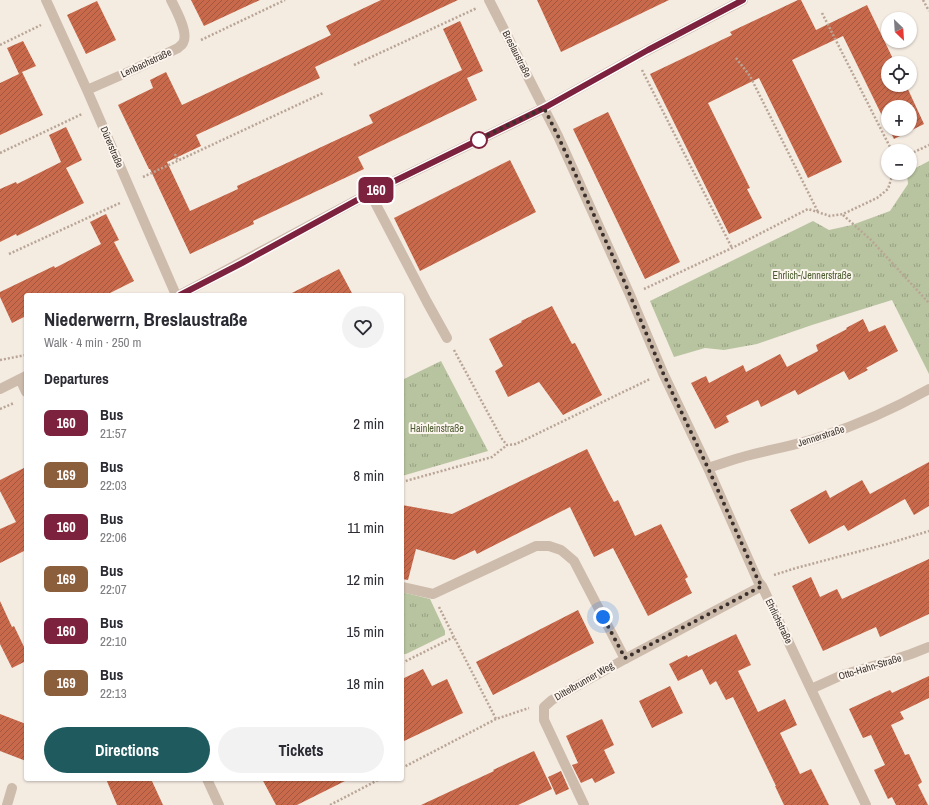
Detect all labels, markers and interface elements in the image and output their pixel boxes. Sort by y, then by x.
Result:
north arrow [881,12,917,48]
map controls [881,12,917,180]
street label: Breslaustraße [500,28,535,80]
street label: Lenbachstraße [118,45,174,80]
button: locate [881,56,917,92]
button: + [881,100,917,136]
street label: Dürerstraße [97,124,127,170]
unlabelled marker [470,131,488,149]
button: − [881,144,917,180]
line badge: 160 [353,177,399,203]
text: 160 [366,181,386,199]
park label: Ehrlich-/Jennerstraße [773,269,852,282]
text: Niederwerrn, Breslaustraße [44,306,248,332]
button: heart [342,306,384,348]
text: Walk · 4 min · 250 m [44,334,141,351]
text: Departures [44,368,109,389]
text: Bus [100,404,123,425]
text: 2 min [353,413,384,434]
text: 160 [56,414,76,432]
park label: Hainleinstraße [410,422,464,435]
street label: Jennerstraße [796,422,846,450]
text: 21:57 [100,425,127,442]
text: Bus [100,456,123,477]
text: 8 min [353,465,384,486]
text: 169 [56,466,76,484]
text: 22:03 [100,477,127,494]
text: Bus [100,508,123,529]
text: 11 min [347,517,384,538]
text: 160 [56,518,76,536]
text: 22:06 [100,529,127,546]
text: Bus [100,560,123,581]
text: 12 min [346,569,384,590]
text: 169 [56,570,76,588]
text: 22:07 [100,581,127,598]
street label: Ehrlichstraße [762,596,796,646]
your location [593,607,613,627]
text: Bus [100,612,123,633]
text: 15 min [346,621,384,642]
text: 160 [56,622,76,640]
text: 22:10 [100,633,127,650]
street label: Otto-Hahn-Straße [837,651,903,683]
street label: Dittelbrunner Weg [552,659,616,703]
text: Bus [100,664,123,685]
text: 18 min [346,673,384,694]
text: 169 [56,674,76,692]
text: 22:13 [100,685,127,702]
button: Directions [44,727,210,773]
button: Tickets [218,727,384,773]

